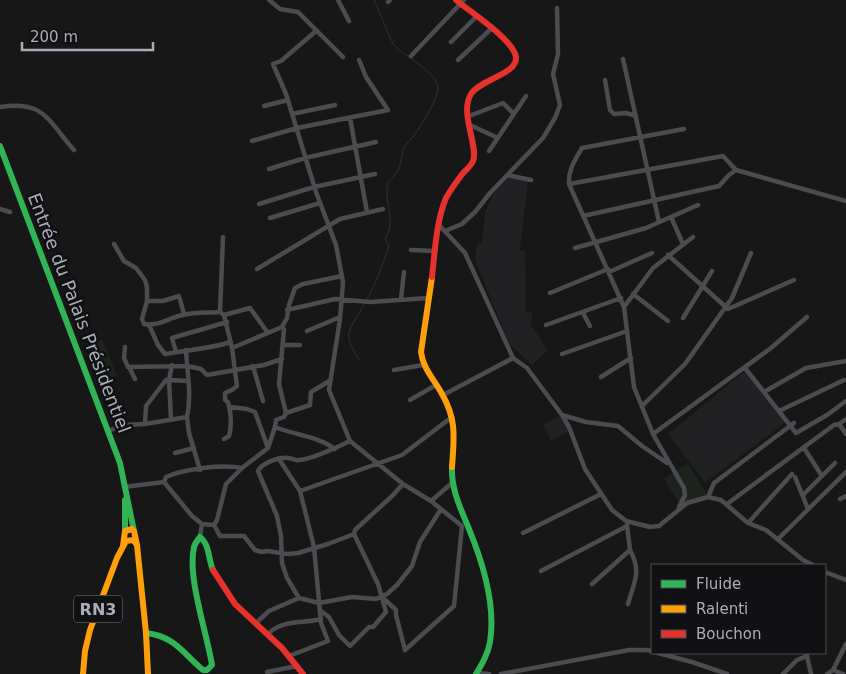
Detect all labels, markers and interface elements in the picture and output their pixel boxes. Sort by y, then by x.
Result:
scale bar [22,20,154,52]
text: 200 m [30,28,78,46]
street label: Entrée du Palais Présidentiel [24,190,135,436]
legend [651,564,826,654]
text: Fluide [696,575,741,593]
road number: RN3 [74,596,122,622]
text: Ralenti [696,600,748,618]
text: Bouchon [696,625,761,643]

